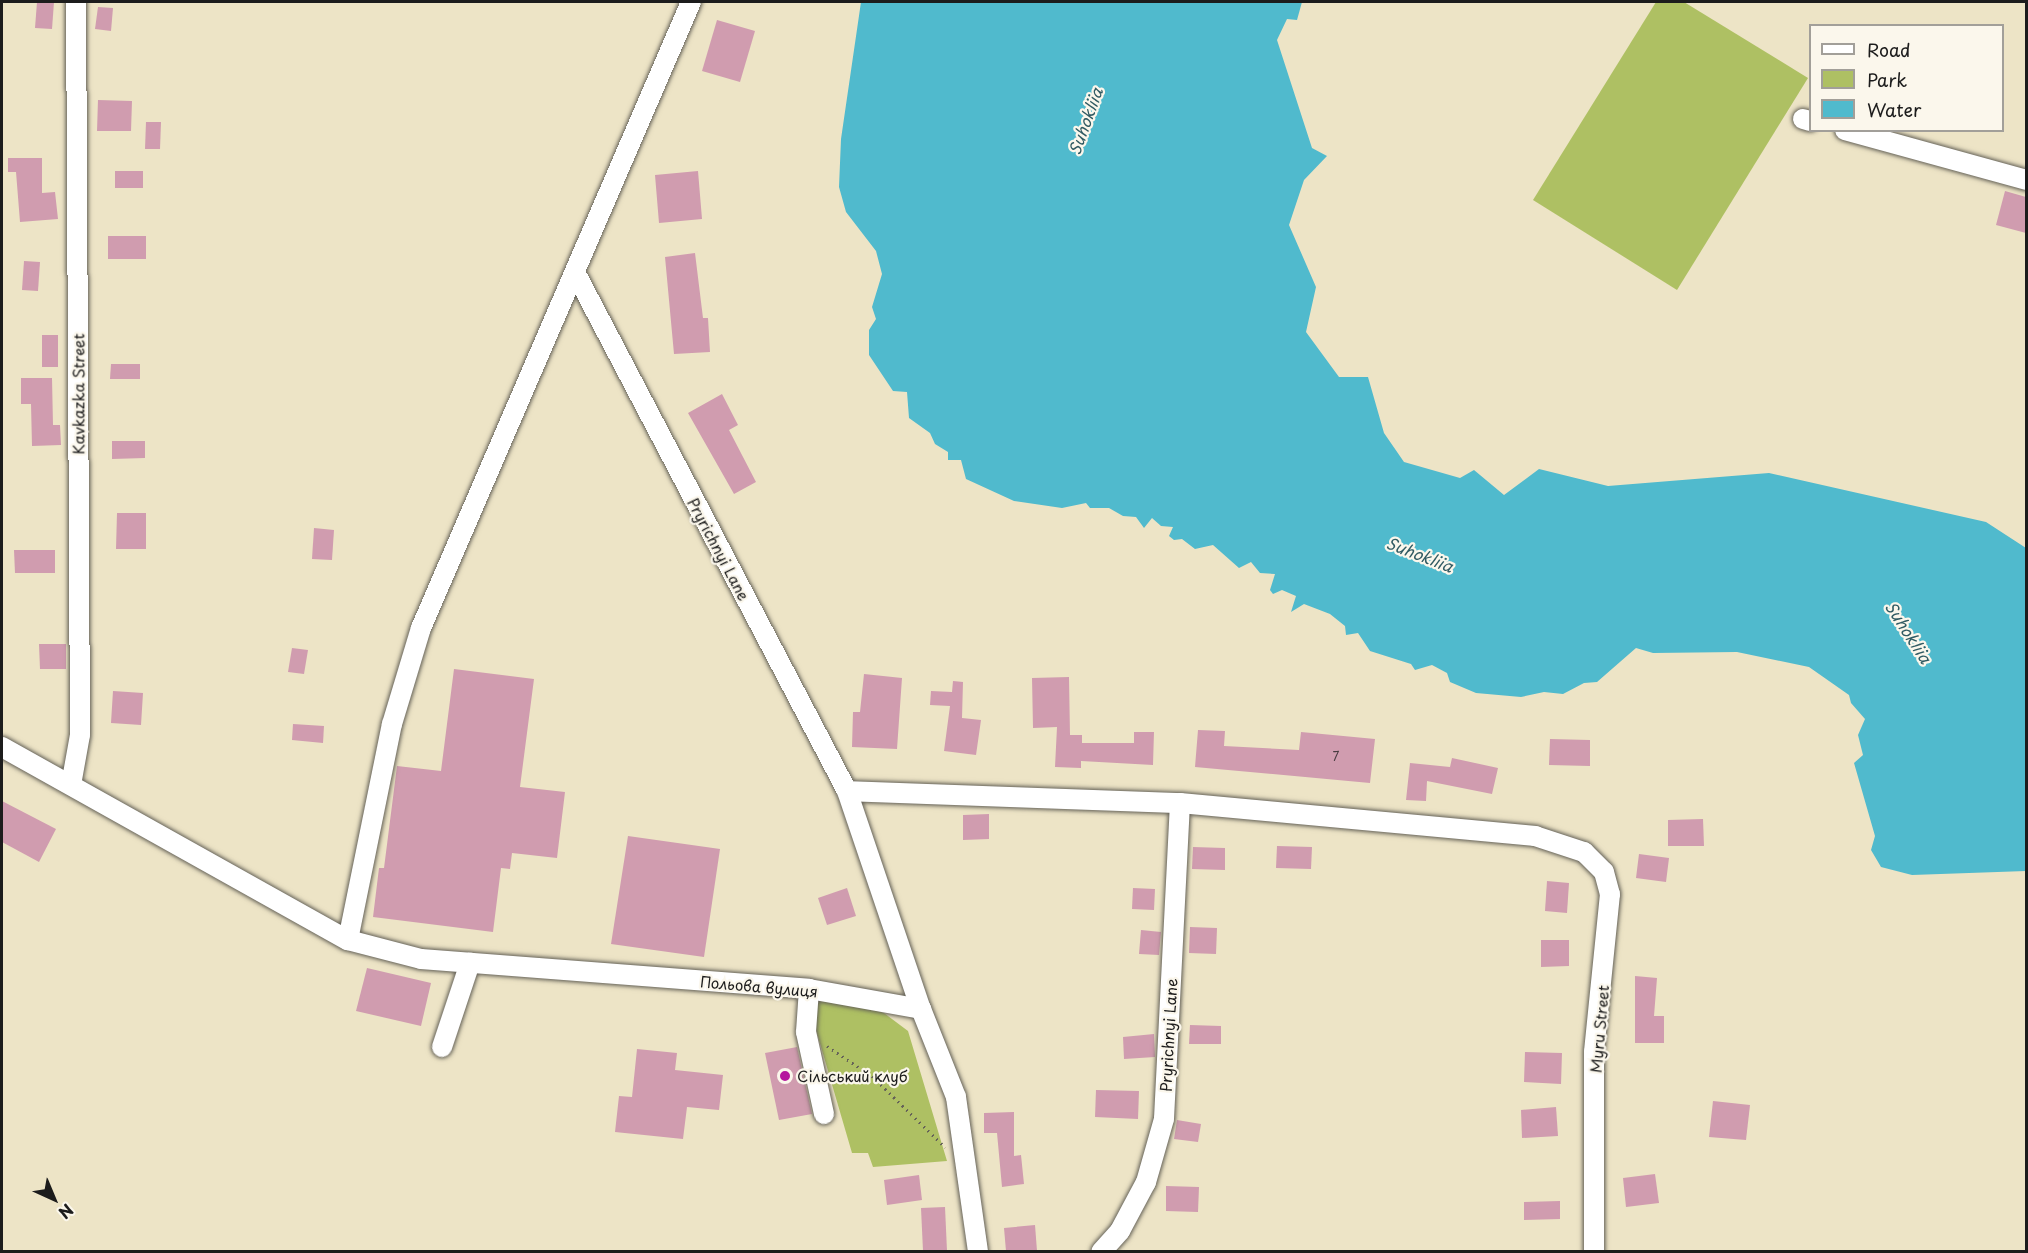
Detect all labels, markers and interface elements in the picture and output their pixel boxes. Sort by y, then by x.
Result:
legend [1809,24,2004,132]
text: Road [1867,36,1911,63]
text: Park [1867,66,1907,93]
water label: Suhokliia [1064,85,1106,157]
text: Water [1867,96,1921,123]
street label: Kavkazka Street [69,333,87,455]
street label: Pryrichnyi Lane [685,495,753,603]
water label: Suhokliia [1384,533,1456,575]
water label: Suhokliia [1882,598,1936,666]
house number: 7 [1333,750,1339,764]
street label: Польова вулиця [699,972,819,1000]
street label: Pryrichnyi Lane [1156,978,1180,1092]
street label: Myru Street [1586,984,1612,1074]
place label: Сільський клуб [797,1067,910,1085]
marker: Сільський клуб [778,1069,792,1083]
north arrow [24,1169,84,1229]
text: N [54,1199,79,1225]

